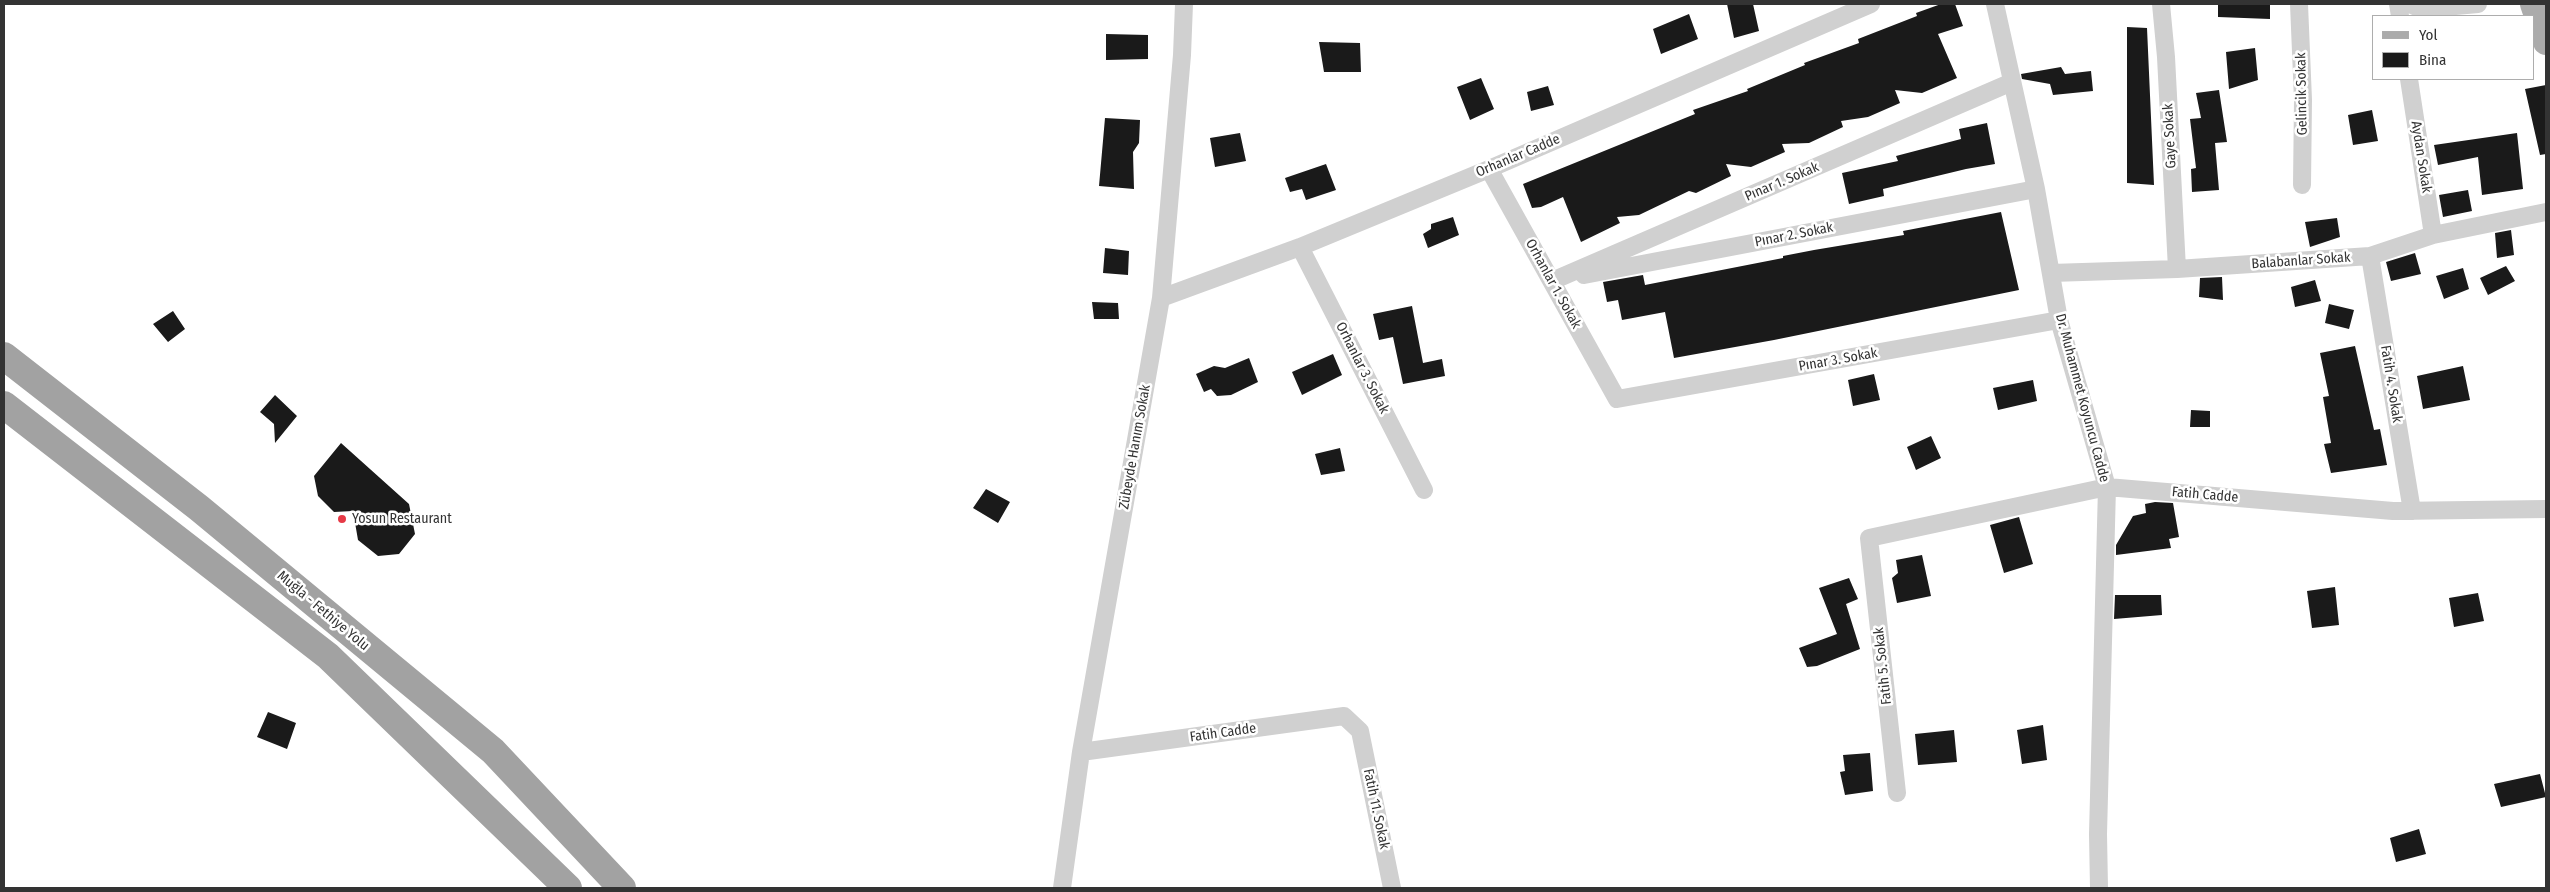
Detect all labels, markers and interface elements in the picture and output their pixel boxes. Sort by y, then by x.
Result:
legend [2372,15,2535,80]
text: Yol [2419,26,2437,44]
text: Bina [2419,51,2446,69]
street label: Gelincik Sokak [2293,52,2311,136]
street label: Gaye Sokak [2160,103,2180,169]
street label: Aydan Sokak [2407,120,2435,194]
street label: Orhanlar Cadde [1473,131,1563,181]
street label: Pınar 1. Sokak [1742,159,1822,205]
street label: Pınar 2. Sokak [1753,219,1835,251]
street label: Orhanlar 1. Sokak [1521,236,1585,332]
street label: Balabanlar Sokak [2251,249,2351,273]
street label: Dr. Muhammet Koyuncu Cadde [2051,312,2113,484]
street label: Orhanlar 3. Sokak [1332,319,1392,417]
street label: Fatih 4. Sokak [2377,344,2405,424]
street label: Pınar 3. Sokak [1797,345,1879,375]
street label: Zübeyde Hanım Sokak [1116,383,1154,511]
street label: Fatih Cadde [2171,484,2239,506]
place label: Yosun Restaurant [352,511,452,527]
marker: Yosun Restaurant [336,513,348,525]
street label: Muğla - Fethiye Yolu [274,568,372,654]
street label: Fatih 5. Sokak [1871,627,1895,705]
street label: Fatih Cadde [1189,720,1257,746]
street label: Fatih 11. Sokak [1359,767,1393,851]

